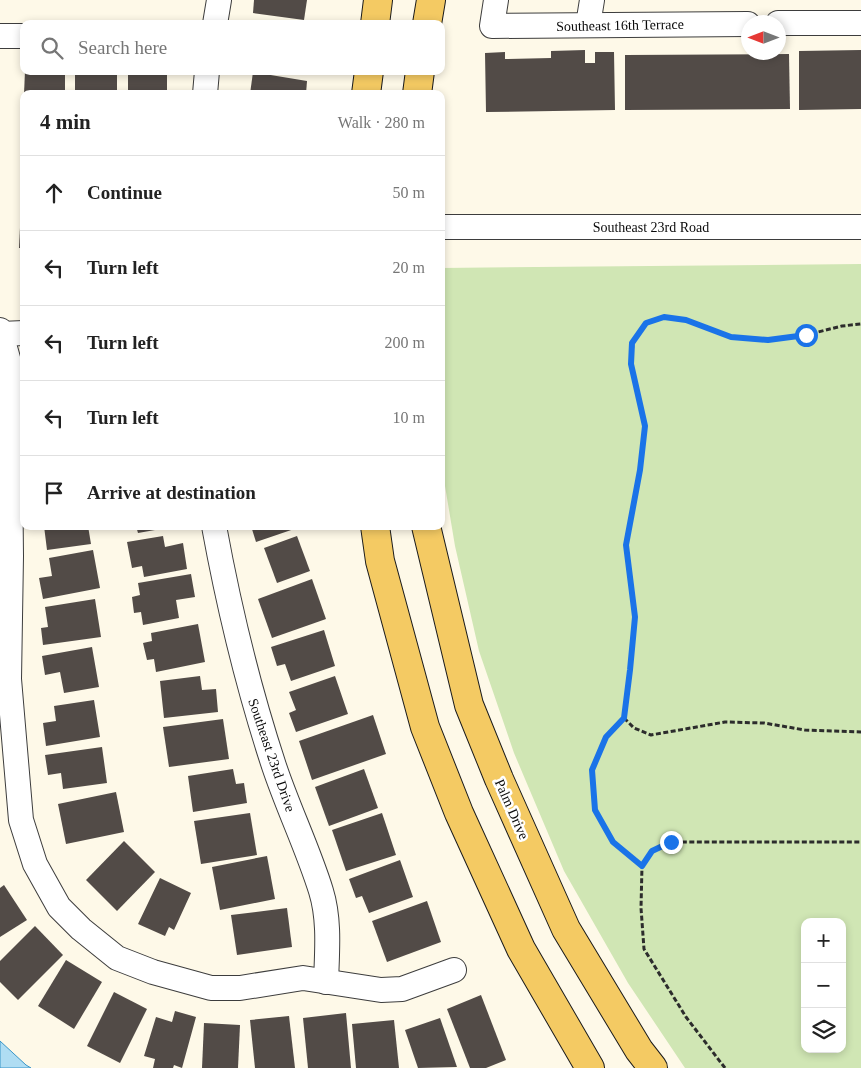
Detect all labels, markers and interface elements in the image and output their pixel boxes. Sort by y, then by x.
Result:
north arrow [741,15,786,60]
street label: Southeast 16th Terrace [556,17,684,34]
search box [20,20,445,75]
icon: search [38,34,66,62]
text: Search here [78,37,167,58]
text: 4 min [40,110,91,134]
text: Walk · 280 m [338,114,425,131]
icon: ahead [40,179,68,207]
text: Continue [87,182,162,203]
text: 50 m [393,184,425,201]
street label: Southeast 23rd Road [593,220,709,235]
icon: left [40,254,68,282]
text: Turn left [87,257,159,278]
text: 20 m [393,259,425,276]
route start [795,324,818,347]
icon: left [40,329,68,357]
text: Turn left [87,332,159,353]
text: 200 m [385,334,425,351]
icon: left [40,404,68,432]
text: Turn left [87,407,159,428]
text: 10 m [393,409,425,426]
icon: arrive [40,479,68,507]
text: Arrive at destination [87,482,256,503]
street label: Southeast 23rd Drive [245,696,298,814]
street label: Palm Drive [492,777,531,842]
route end [660,831,683,854]
map controls [801,918,846,1053]
button: + [801,918,846,963]
button: − [801,963,846,1008]
button: layers [801,1008,846,1053]

